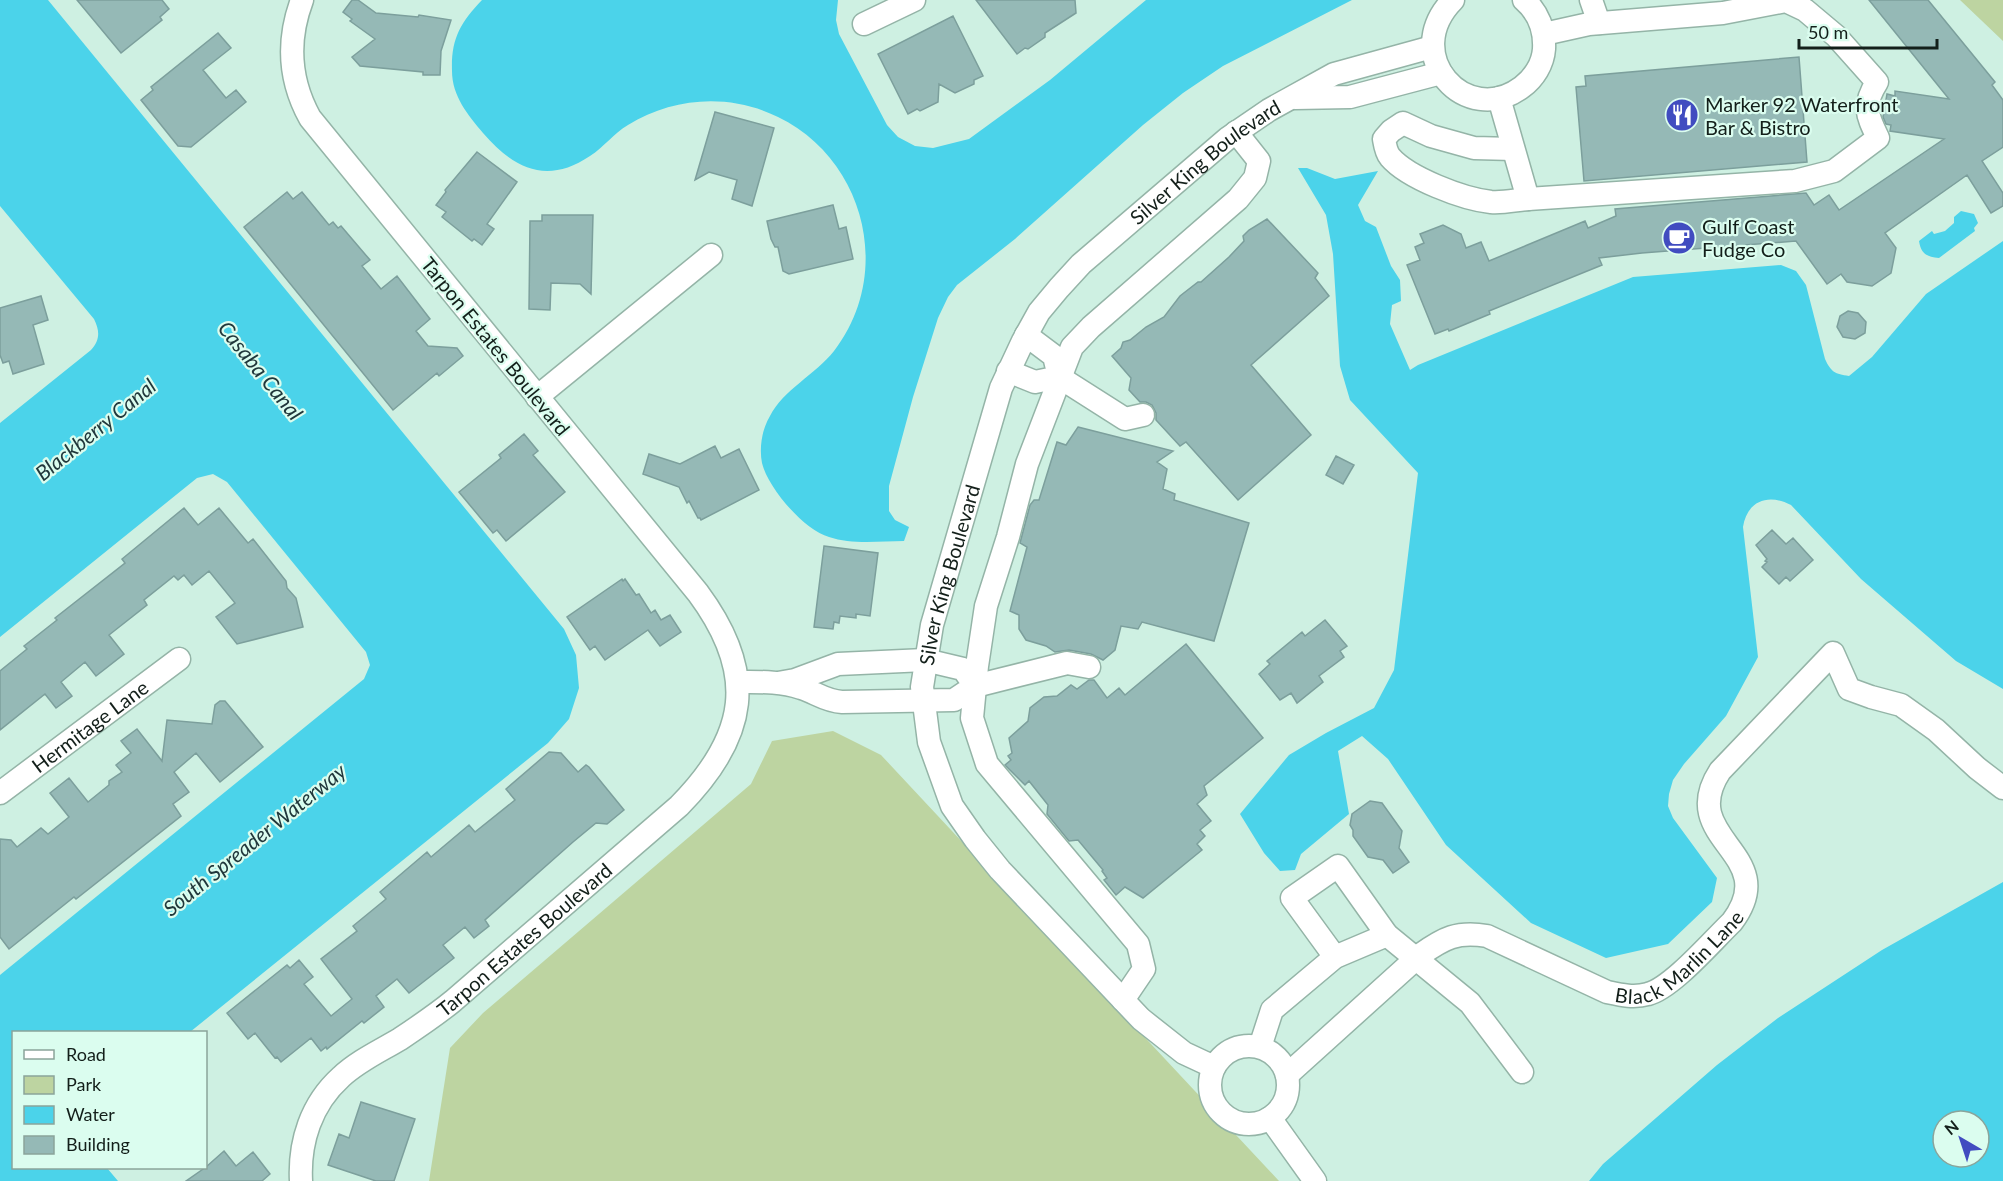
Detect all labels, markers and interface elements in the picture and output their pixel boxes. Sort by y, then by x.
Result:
scale bar [1799,12,1937,50]
text: 50 m [1808,21,1848,43]
place label: Marker 92 Waterfront Bar & Bistro [1705,92,1898,139]
street label: Silver King Boulevard [1125,94,1284,229]
restaurant icon: Marker 92 Waterfront Bar & Bistro [1664,97,1700,133]
place label: Gulf Coast Fudge Co [1702,214,1794,261]
cafe icon: Gulf Coast Fudge Co [1661,220,1697,256]
street label: Tarpon Estates Boulevard [417,252,575,440]
water label: Casaba Canal [214,316,309,425]
water label: Blackberry Canal [30,373,160,485]
street label: Silver King Boulevard [914,482,984,667]
street label: Hermitage Lane [27,675,153,777]
water label: South Spreader Waterway [158,757,351,920]
street label: Tarpon Estates Boulevard [432,858,616,1021]
street label: Black Marlin Lane [1613,906,1748,1008]
legend [12,1031,207,1169]
text: Road [66,1043,106,1065]
text: Park [66,1073,102,1095]
text: Water [66,1103,115,1125]
north arrow [1931,1109,1991,1169]
text: N [1940,1116,1962,1138]
text: Building [66,1133,130,1155]

